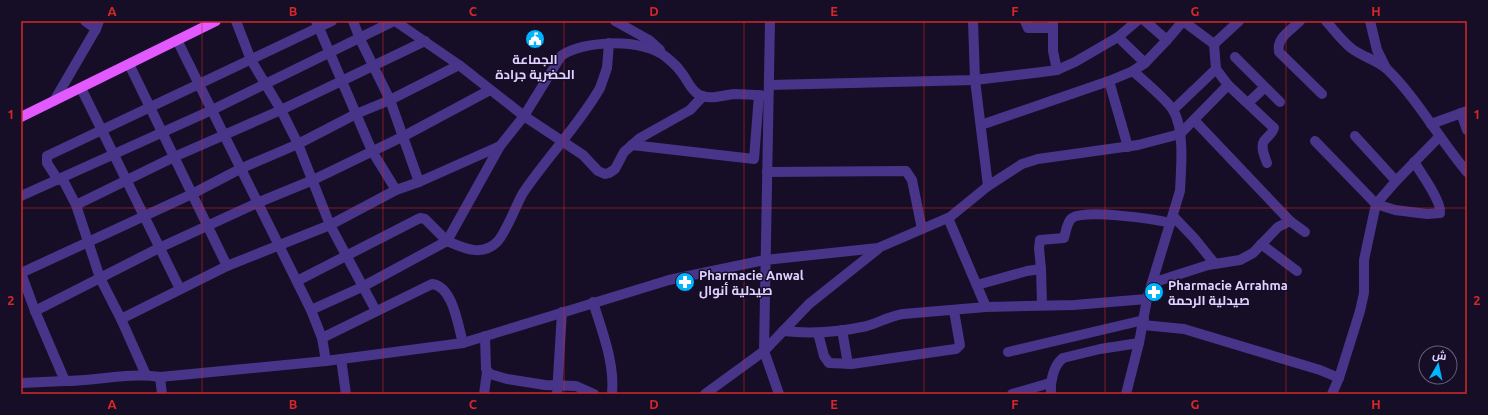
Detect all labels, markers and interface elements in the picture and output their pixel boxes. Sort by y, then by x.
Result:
text: A [107,4,117,18]
text: B [289,4,298,18]
text: C [469,4,478,18]
text: D [649,4,659,18]
text: E [830,4,838,18]
text: F [1011,4,1019,18]
text: G [1191,4,1200,18]
text: H [1371,4,1381,18]
public building icon: الجماعة الحضرية جرادة [524,28,546,50]
place label: الجماعة الحضرية جرادة [495,52,575,82]
text: 1 [7,107,15,121]
text: 1 [1473,107,1481,121]
place label: Pharmacie Anwal صيدلية أنوال [699,268,804,299]
pharmacy icon: Pharmacie Anwal صيدلية أنوال [674,271,696,293]
place label: Pharmacie Arrahma صيدلية الرحمة [1168,278,1288,308]
pharmacy icon: Pharmacie Arrahma صيدلية الرحمة [1143,281,1165,303]
text: 2 [7,293,15,307]
text: 2 [1473,293,1481,307]
north arrow [1418,345,1458,385]
text: ش [1431,348,1447,363]
text: A [107,397,117,411]
text: B [289,397,298,411]
text: C [469,397,478,411]
text: D [649,397,659,411]
text: E [830,397,838,411]
text: F [1011,397,1019,411]
text: G [1191,397,1200,411]
text: H [1371,397,1381,411]

